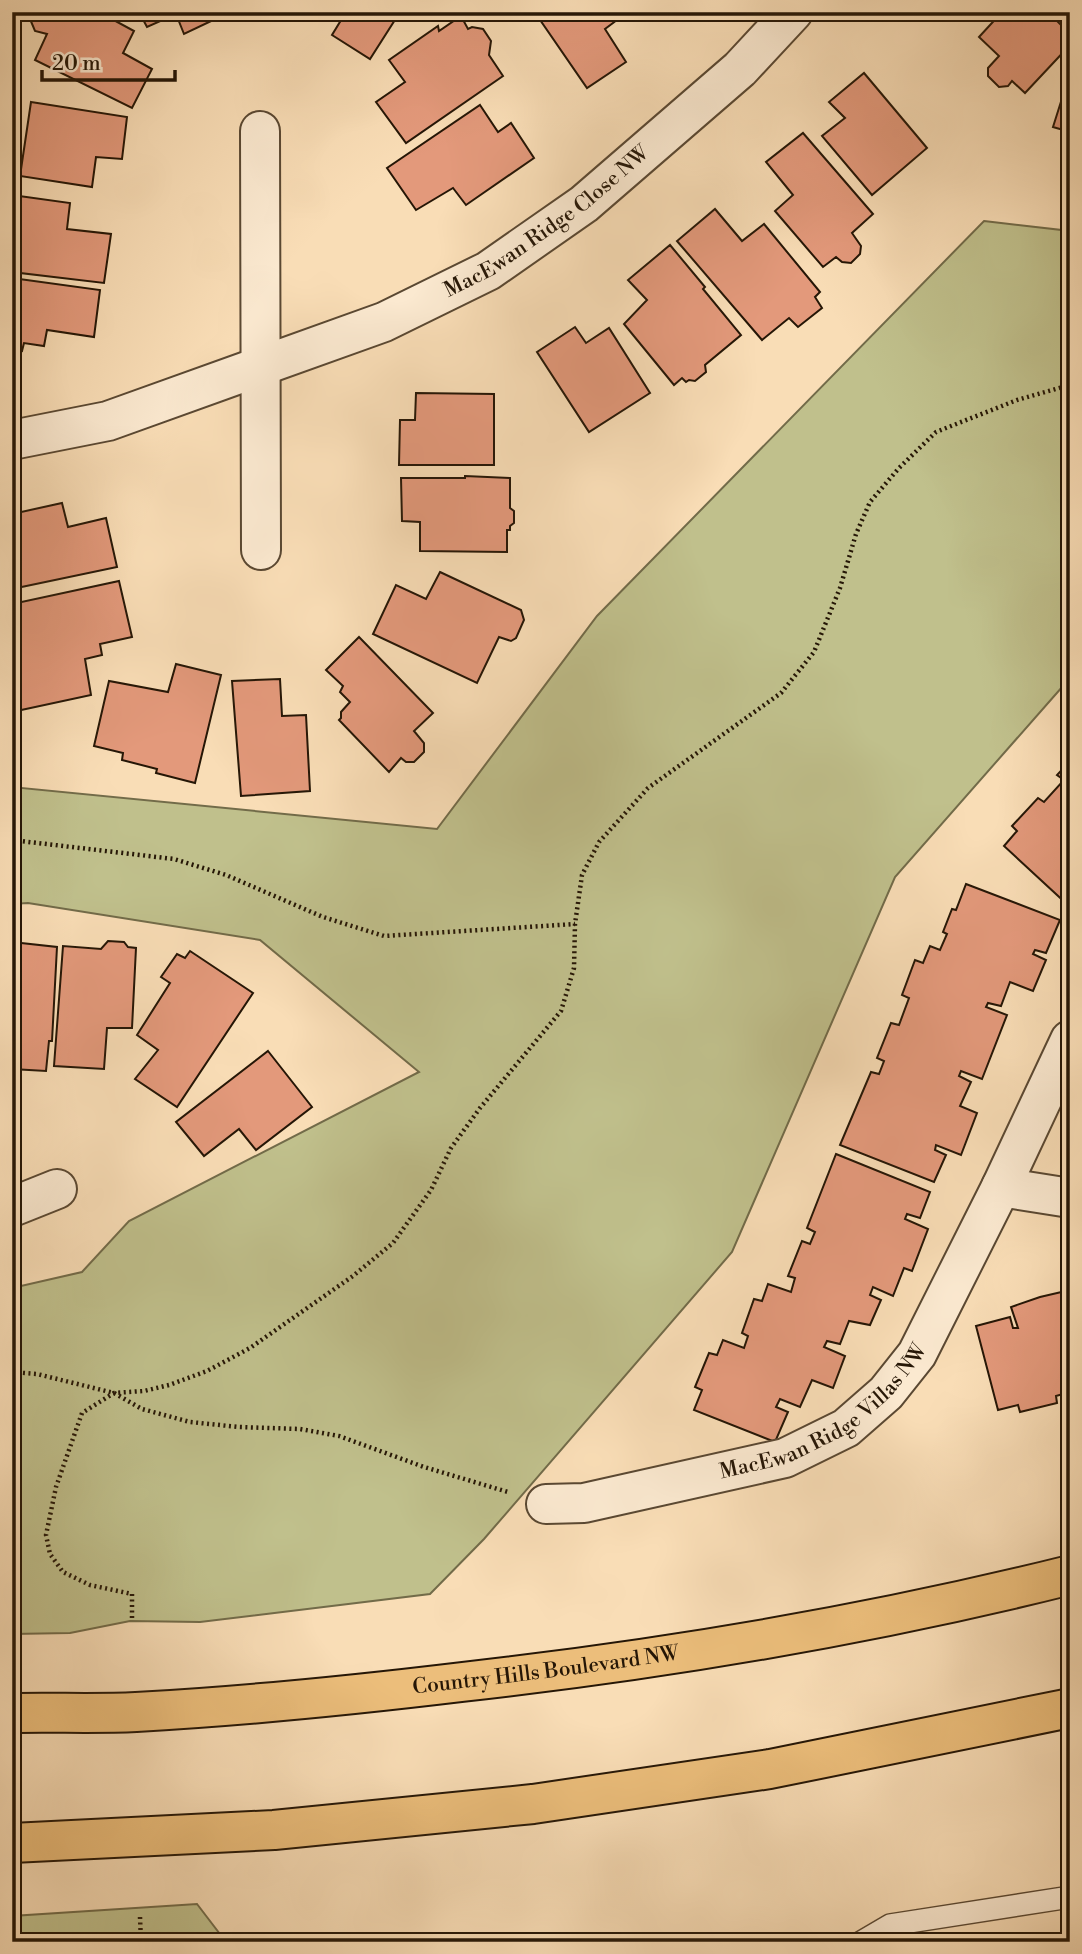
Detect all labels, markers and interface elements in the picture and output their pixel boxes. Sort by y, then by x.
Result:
scale bar [42,38,175,82]
text: 20 m [52,51,101,77]
street label: MacEwan Ridge Close NW [440,140,655,303]
street label: MacEwan Ridge Villas NW [717,1339,933,1485]
street label: Country Hills Boulevard NW [411,1640,682,1701]

